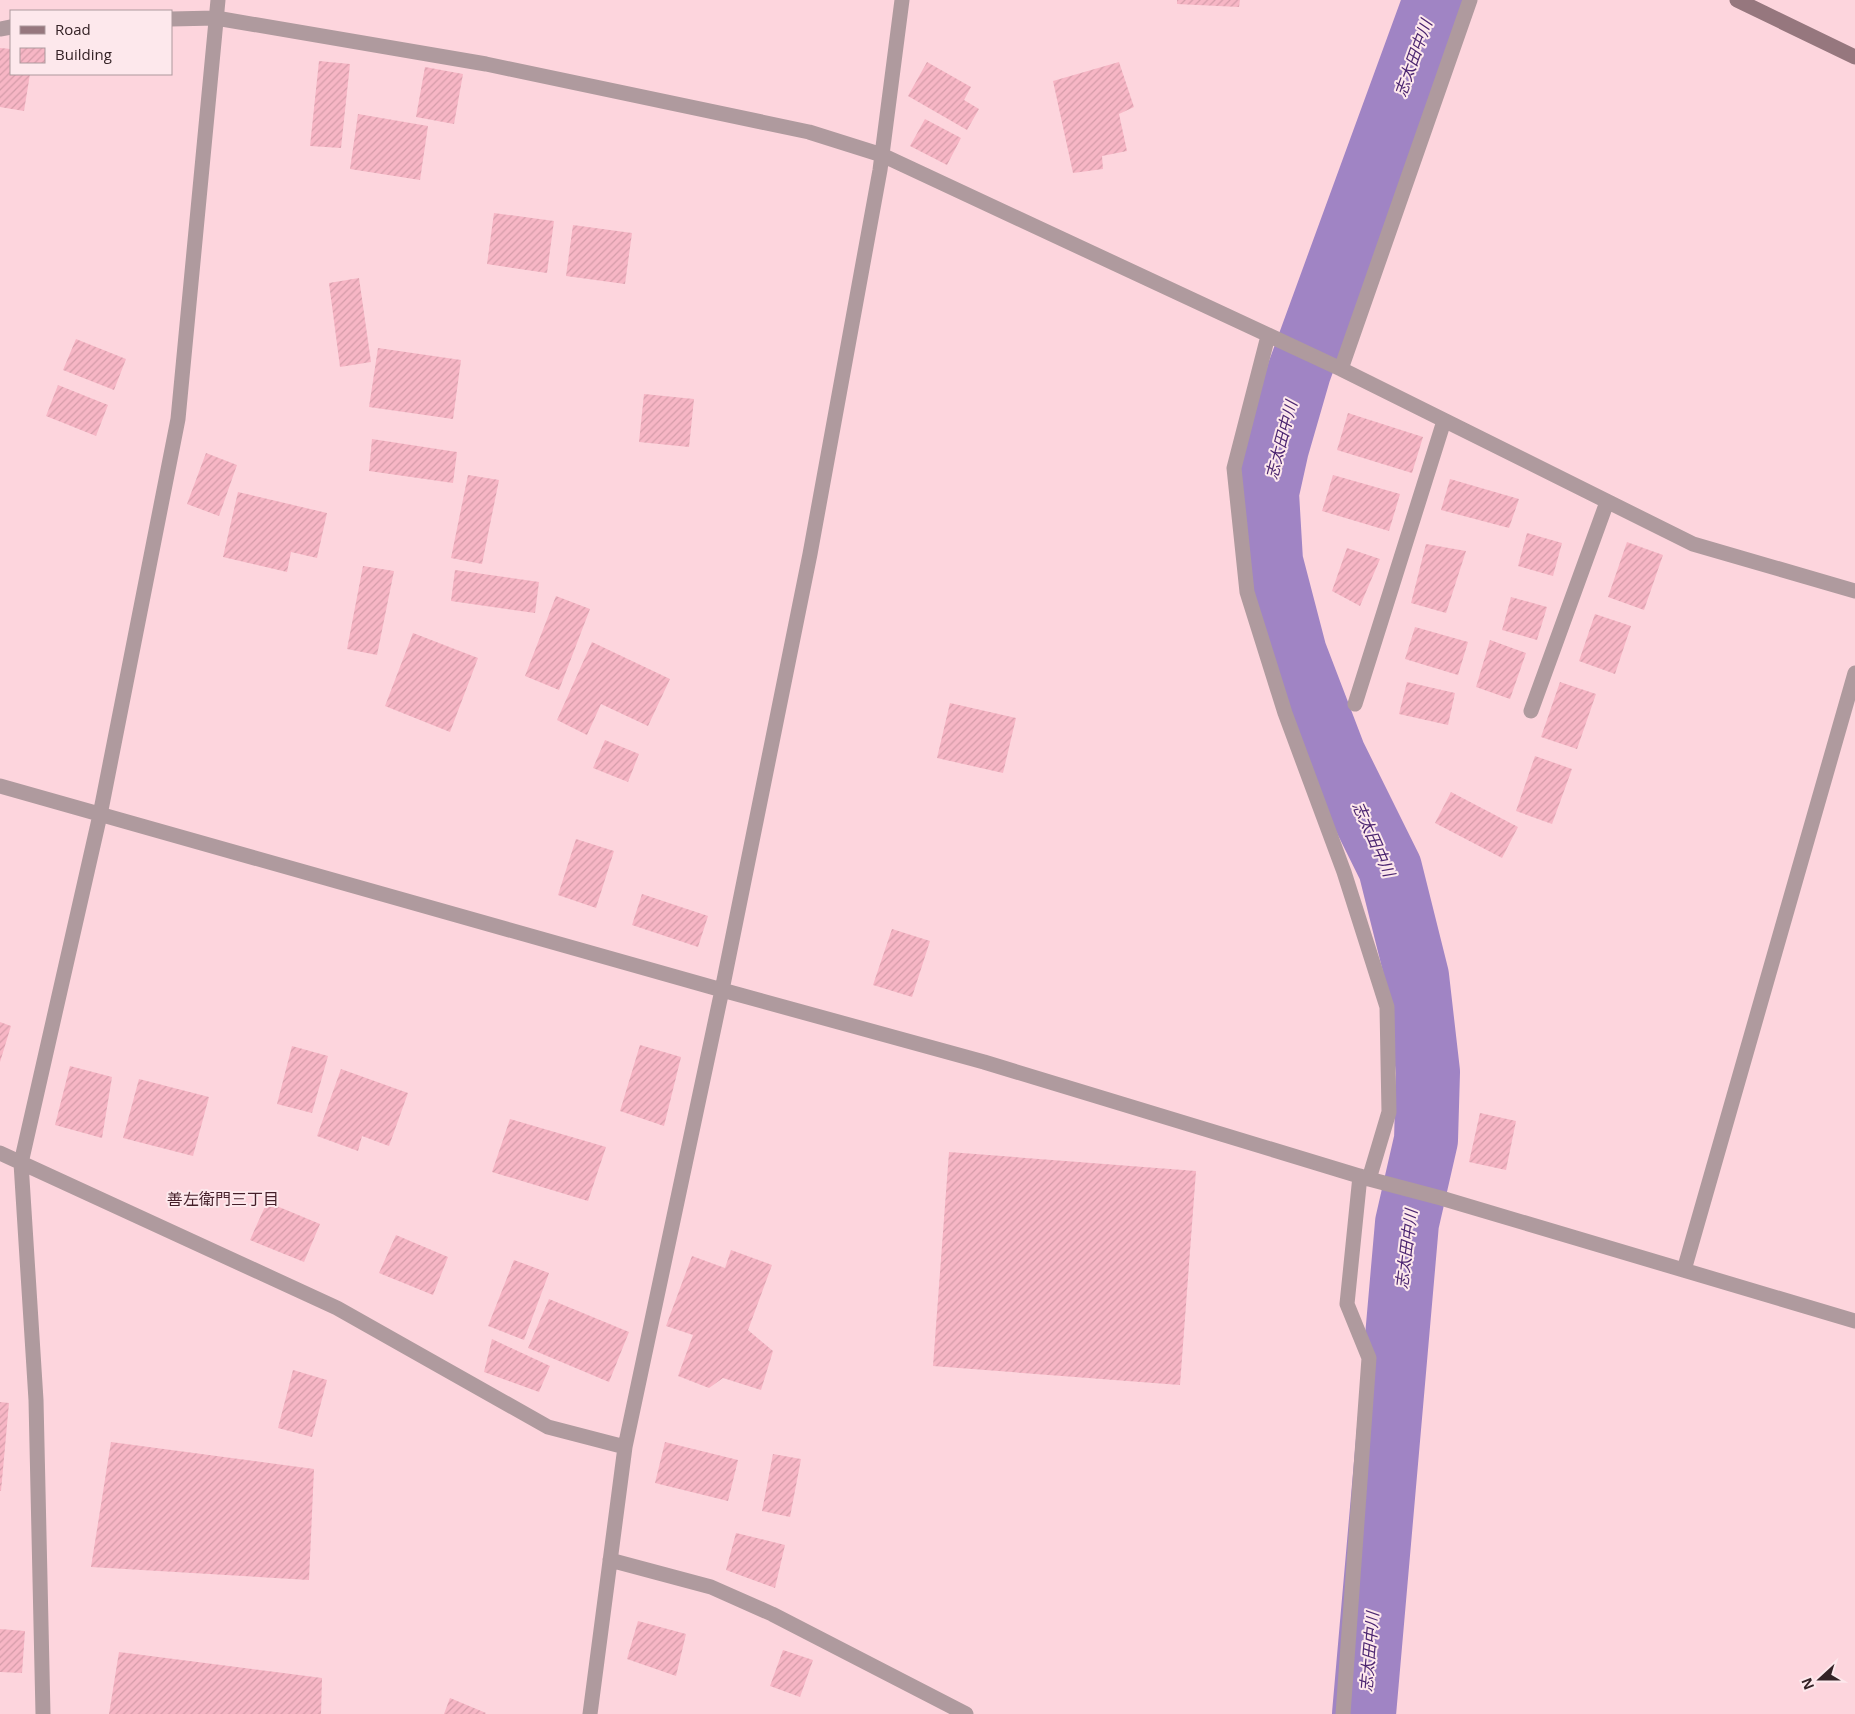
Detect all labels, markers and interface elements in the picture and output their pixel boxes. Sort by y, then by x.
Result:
legend [10,10,172,75]
water label: 志太田中川 [1389,15,1438,99]
text: Road [55,19,91,39]
text: Building [55,44,112,64]
water label: 志太田中川 [1260,397,1302,481]
water label: 志太田中川 [1348,798,1401,882]
district label: 善左衛門三丁目 [167,1188,279,1210]
water label: 志太田中川 [1390,1206,1422,1290]
water label: 志太田中川 [1355,1609,1384,1693]
north arrow [1795,1654,1845,1704]
text: N [1796,1675,1818,1693]

